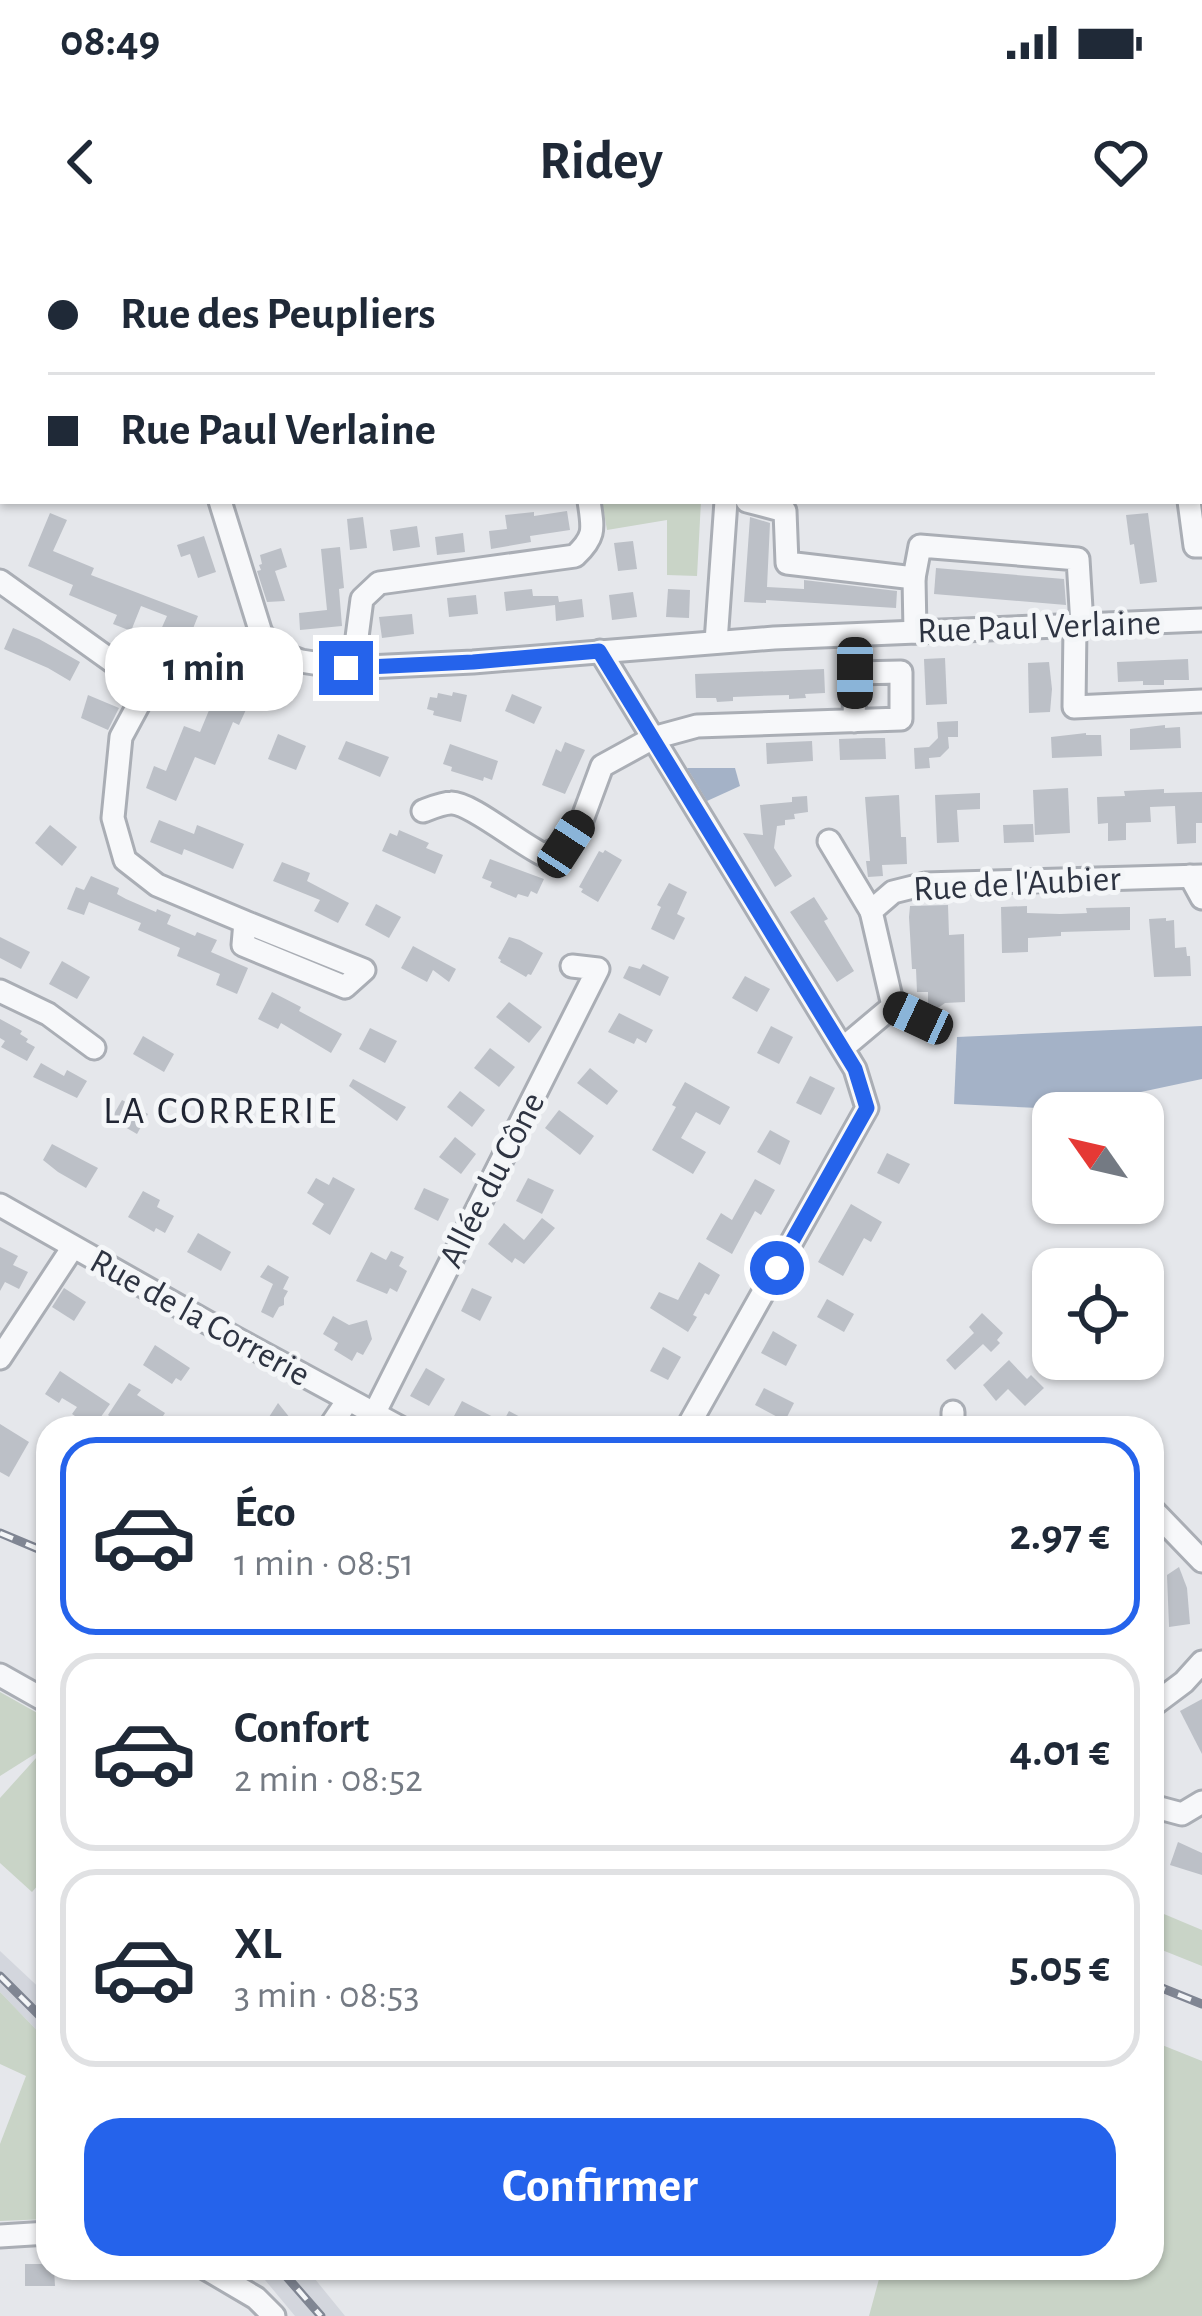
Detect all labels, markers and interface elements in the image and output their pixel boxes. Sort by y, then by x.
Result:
text: 08:49 [60,19,160,64]
icon: back [48,129,114,195]
icon: heart [1088,129,1154,195]
text: Ridey [539,135,663,189]
text: Rue des Peupliers [120,292,436,337]
text: Rue Paul Verlaine [120,408,436,453]
street label: Rue Paul Verlaine [916,605,1162,649]
callout: 1 min [106,626,304,710]
car [837,637,873,709]
route end [319,641,373,695]
text: 1 min [163,649,245,688]
car [531,804,601,884]
street label: Rue de l'Aubier [912,861,1122,907]
car [878,986,958,1050]
street label: Allée du Cône [433,1087,551,1273]
district label: LA CORRERIE [103,1092,339,1131]
north arrow [1032,1092,1164,1224]
map controls [1032,1092,1164,1380]
route start [750,1241,804,1295]
street label: Rue de la Correrie [84,1243,316,1393]
button: locate [1032,1248,1164,1380]
icon: car [90,1482,198,1590]
text: Éco [234,1490,296,1535]
text: 2.97 € [1010,1513,1110,1558]
text: 1 min · 08:51 [234,1544,414,1583]
icon: car [90,1698,198,1806]
text: Confort [234,1706,369,1751]
text: 4.01 € [1010,1729,1110,1774]
text: 2 min · 08:52 [234,1760,423,1799]
icon: car [90,1914,198,2022]
text: XL [234,1922,282,1967]
text: 5.05 € [1010,1945,1110,1990]
text: 3 min · 08:53 [234,1976,419,2015]
button: Confirmer [84,2118,1116,2256]

